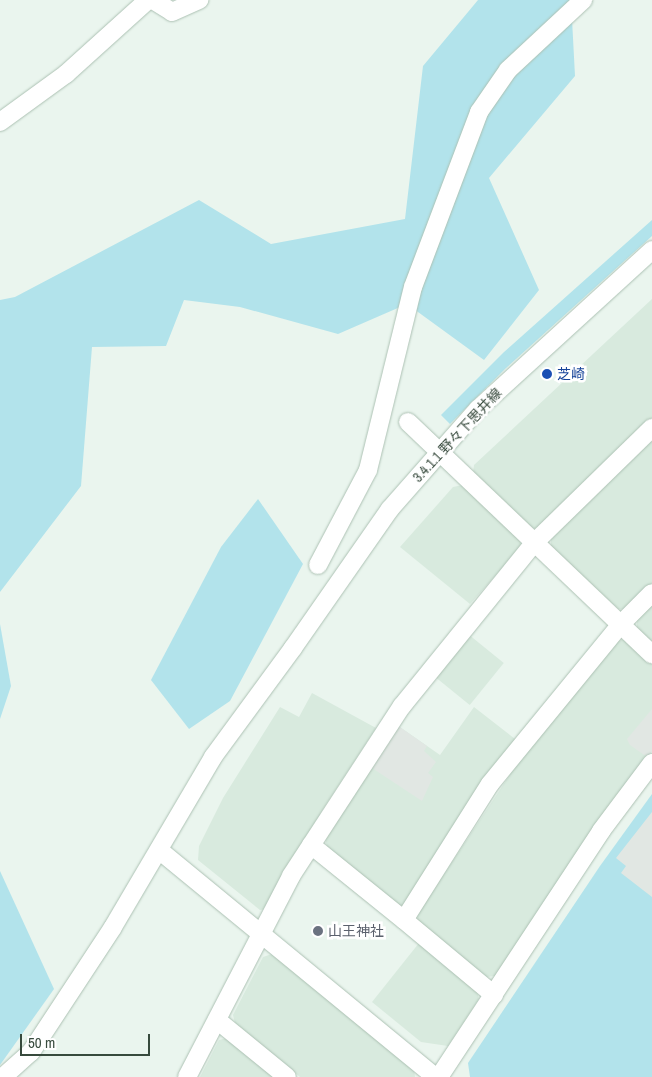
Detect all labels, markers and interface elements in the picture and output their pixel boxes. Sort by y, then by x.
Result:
place label: 芝崎 [557,366,585,382]
marker: 芝崎 [541,368,553,380]
street label: 3.4.1.1 野々下思井線 [409,385,505,485]
place label: 山王神社 [328,923,384,939]
marker: 山王神社 [312,925,324,937]
scale bar [22,1024,152,1056]
text: 50 m [28,1032,55,1053]

